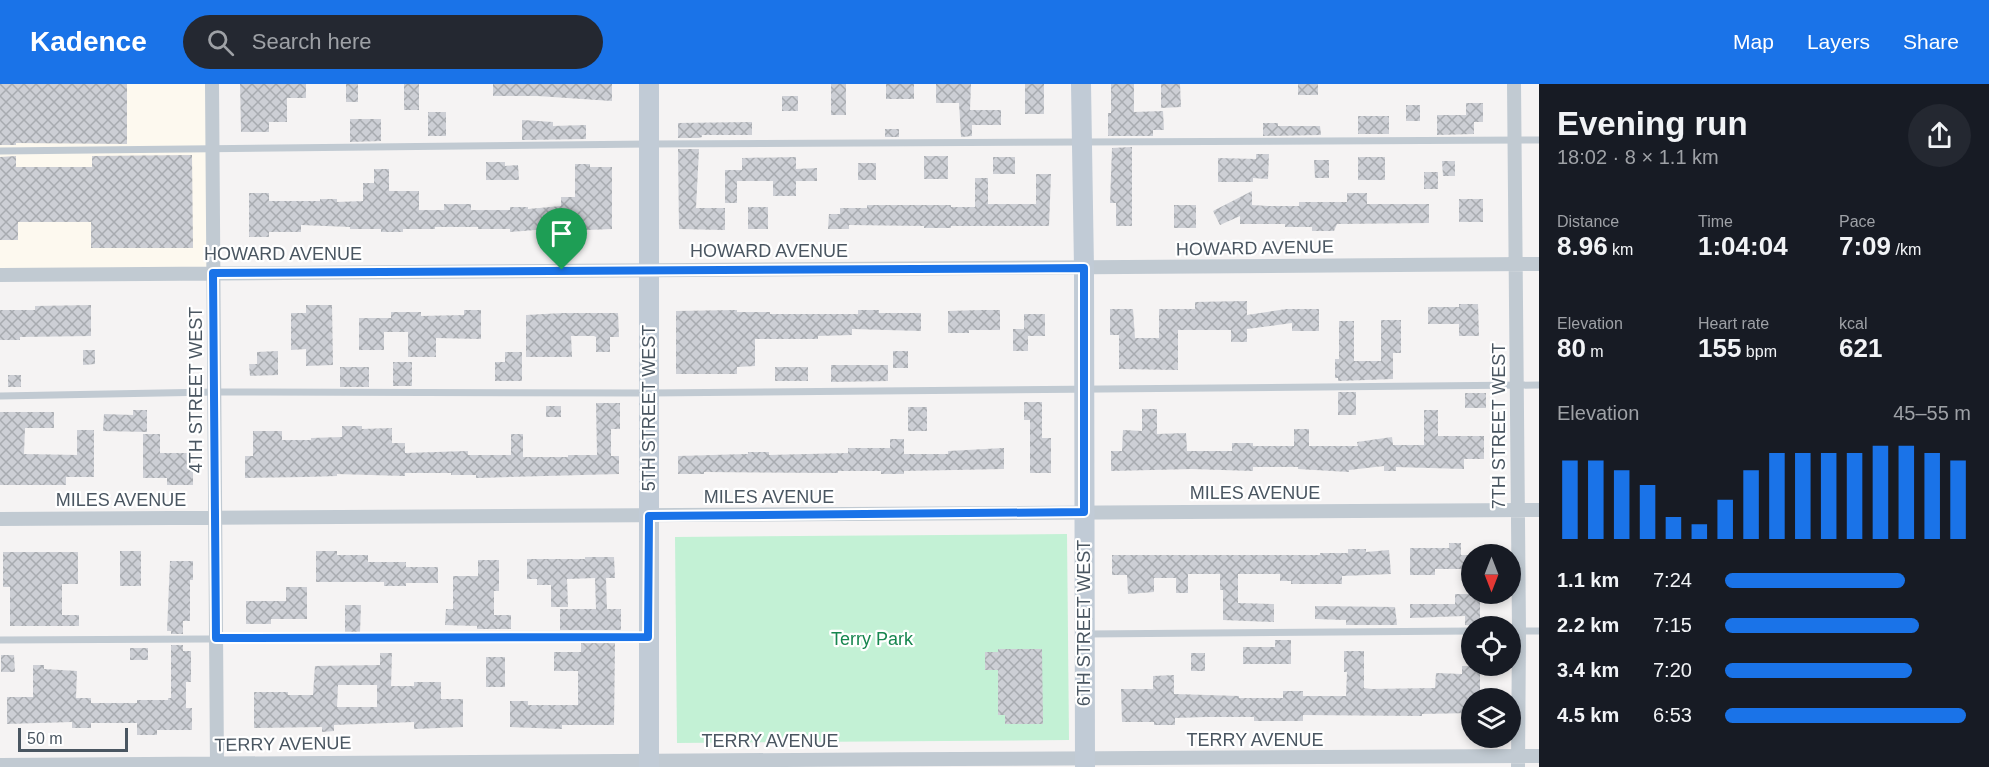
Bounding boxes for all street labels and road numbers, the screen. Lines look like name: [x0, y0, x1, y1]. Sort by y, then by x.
street label: HOWARD AVENUE: [1176, 237, 1334, 259]
street label: HOWARD AVENUE: [690, 241, 848, 261]
street label: HOWARD AVENUE: [204, 244, 362, 264]
street label: 4TH STREET WEST: [186, 307, 206, 473]
street label: 5TH STREET WEST: [639, 325, 659, 491]
street label: 7TH STREET WEST: [1489, 343, 1509, 509]
street label: MILES AVENUE: [1190, 483, 1320, 503]
street label: MILES AVENUE: [704, 487, 834, 507]
street label: MILES AVENUE: [56, 490, 186, 510]
street label: 6TH STREET WEST: [1074, 540, 1094, 706]
street label: TERRY AVENUE: [1186, 730, 1324, 750]
street label: TERRY AVENUE: [701, 731, 839, 751]
street label: TERRY AVENUE: [214, 733, 352, 755]

